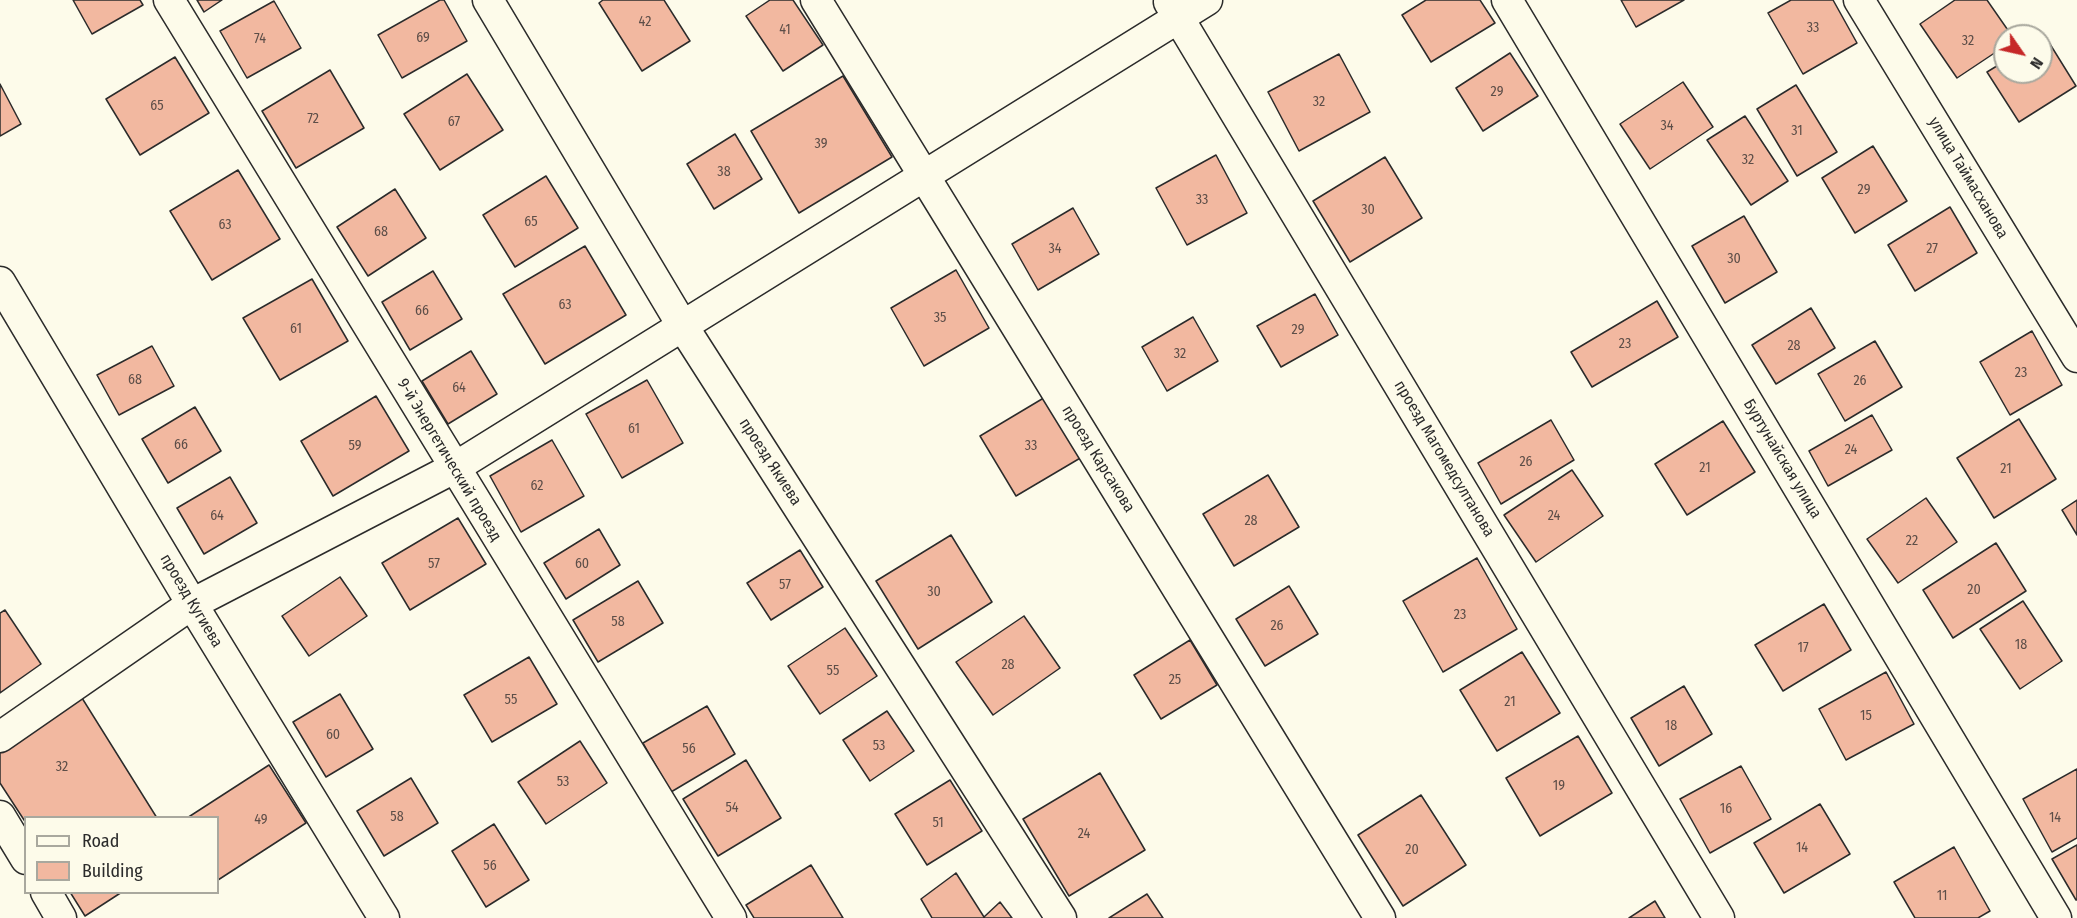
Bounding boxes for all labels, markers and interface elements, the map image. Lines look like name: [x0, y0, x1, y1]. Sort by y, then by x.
house number: 42: [639, 14, 651, 30]
house number: 33: [1807, 20, 1819, 36]
house number: 41: [779, 22, 791, 38]
north arrow: [1993, 24, 2053, 84]
house number: 69: [416, 30, 430, 46]
house number: 74: [254, 31, 266, 47]
house number: 32: [1962, 33, 1974, 49]
text: N: [2026, 54, 2047, 73]
house number: 29: [1491, 84, 1503, 100]
house number: 32: [1313, 94, 1325, 110]
house number: 65: [150, 98, 164, 114]
house number: 72: [307, 111, 319, 127]
house number: 67: [448, 114, 460, 130]
street label: улица Таймасханова: [1924, 114, 2012, 242]
house number: 34: [1660, 118, 1674, 134]
house number: 31: [1791, 123, 1803, 139]
house number: 39: [815, 136, 827, 152]
house number: 32: [1742, 152, 1754, 168]
house number: 38: [717, 164, 731, 180]
house number: 29: [1858, 182, 1870, 198]
house number: 33: [1196, 192, 1208, 208]
house number: 30: [1361, 202, 1375, 218]
house number: 65: [524, 214, 538, 230]
house number: 63: [218, 217, 232, 233]
house number: 68: [374, 224, 388, 240]
house number: 34: [1048, 241, 1062, 257]
house number: 27: [1926, 241, 1938, 257]
house number: 30: [1727, 251, 1741, 267]
house number: 63: [558, 297, 572, 313]
house number: 66: [415, 303, 429, 319]
house number: 35: [934, 310, 946, 326]
house number: 61: [290, 321, 302, 337]
house number: 29: [1292, 322, 1304, 338]
house number: 23: [1619, 336, 1631, 352]
house number: 28: [1787, 338, 1801, 354]
house number: 32: [1174, 346, 1186, 362]
house number: 23: [2015, 365, 2027, 381]
house number: 68: [128, 372, 142, 388]
house number: 26: [1853, 373, 1867, 389]
street label: 9-й Энергетический проезд: [393, 375, 505, 545]
street label: проезд Магомедсултанова: [1390, 377, 1498, 541]
house number: 64: [452, 380, 466, 396]
street label: Буртунайская улица: [1739, 396, 1825, 522]
street label: проезд Карсакова: [1057, 402, 1139, 516]
street label: проезд Якиева: [735, 415, 805, 509]
house number: 61: [628, 421, 640, 437]
house number: 66: [174, 437, 188, 453]
house number: 59: [348, 438, 362, 454]
house number: 33: [1025, 438, 1037, 454]
house number: 24: [1845, 442, 1857, 458]
house number: 26: [1519, 454, 1533, 470]
house number: 21: [1699, 460, 1711, 476]
house number: 21: [2000, 461, 2012, 477]
house number: 62: [531, 478, 543, 494]
house number: 64: [210, 508, 224, 524]
house number: 24: [1548, 508, 1560, 524]
house number: 28: [1244, 513, 1258, 529]
house number: 22: [1906, 533, 1918, 549]
street label: проезд Кугиева: [156, 551, 226, 651]
house number: 57: [428, 556, 440, 572]
house number: 60: [575, 556, 589, 572]
house number: 57: [779, 577, 791, 593]
house number: 20: [1967, 582, 1981, 598]
house number: 30: [927, 584, 941, 600]
house number: 23: [1454, 607, 1466, 623]
house number: 58: [611, 614, 625, 630]
house number: 26: [1270, 618, 1284, 634]
house number: 18: [2015, 637, 2027, 653]
house number: 17: [1797, 640, 1809, 656]
house number: 28: [1001, 657, 1015, 673]
house number: 55: [827, 663, 839, 679]
house number: 25: [1169, 672, 1181, 688]
house number: 55: [505, 692, 517, 708]
house number: 21: [1504, 694, 1516, 710]
house number: 15: [1860, 708, 1872, 724]
house number: 18: [1665, 718, 1677, 734]
house number: 60: [326, 727, 340, 743]
house number: 53: [873, 738, 885, 754]
house number: 56: [682, 741, 696, 757]
house number: 32: [56, 759, 68, 775]
house number: 53: [557, 774, 569, 790]
house number: 19: [1553, 778, 1565, 794]
house number: 54: [725, 800, 739, 816]
house number: 16: [1720, 801, 1732, 817]
house number: 58: [390, 809, 404, 825]
house number: 14: [2049, 810, 2061, 826]
house number: 49: [254, 812, 268, 828]
house number: 51: [932, 815, 944, 831]
legend: [24, 816, 219, 894]
house number: 24: [1078, 826, 1090, 842]
text: Road: [82, 830, 119, 852]
house number: 14: [1796, 840, 1808, 856]
house number: 20: [1405, 842, 1419, 858]
house number: 56: [483, 858, 497, 874]
text: Building: [82, 860, 143, 882]
house number: 11: [1937, 888, 1947, 904]

